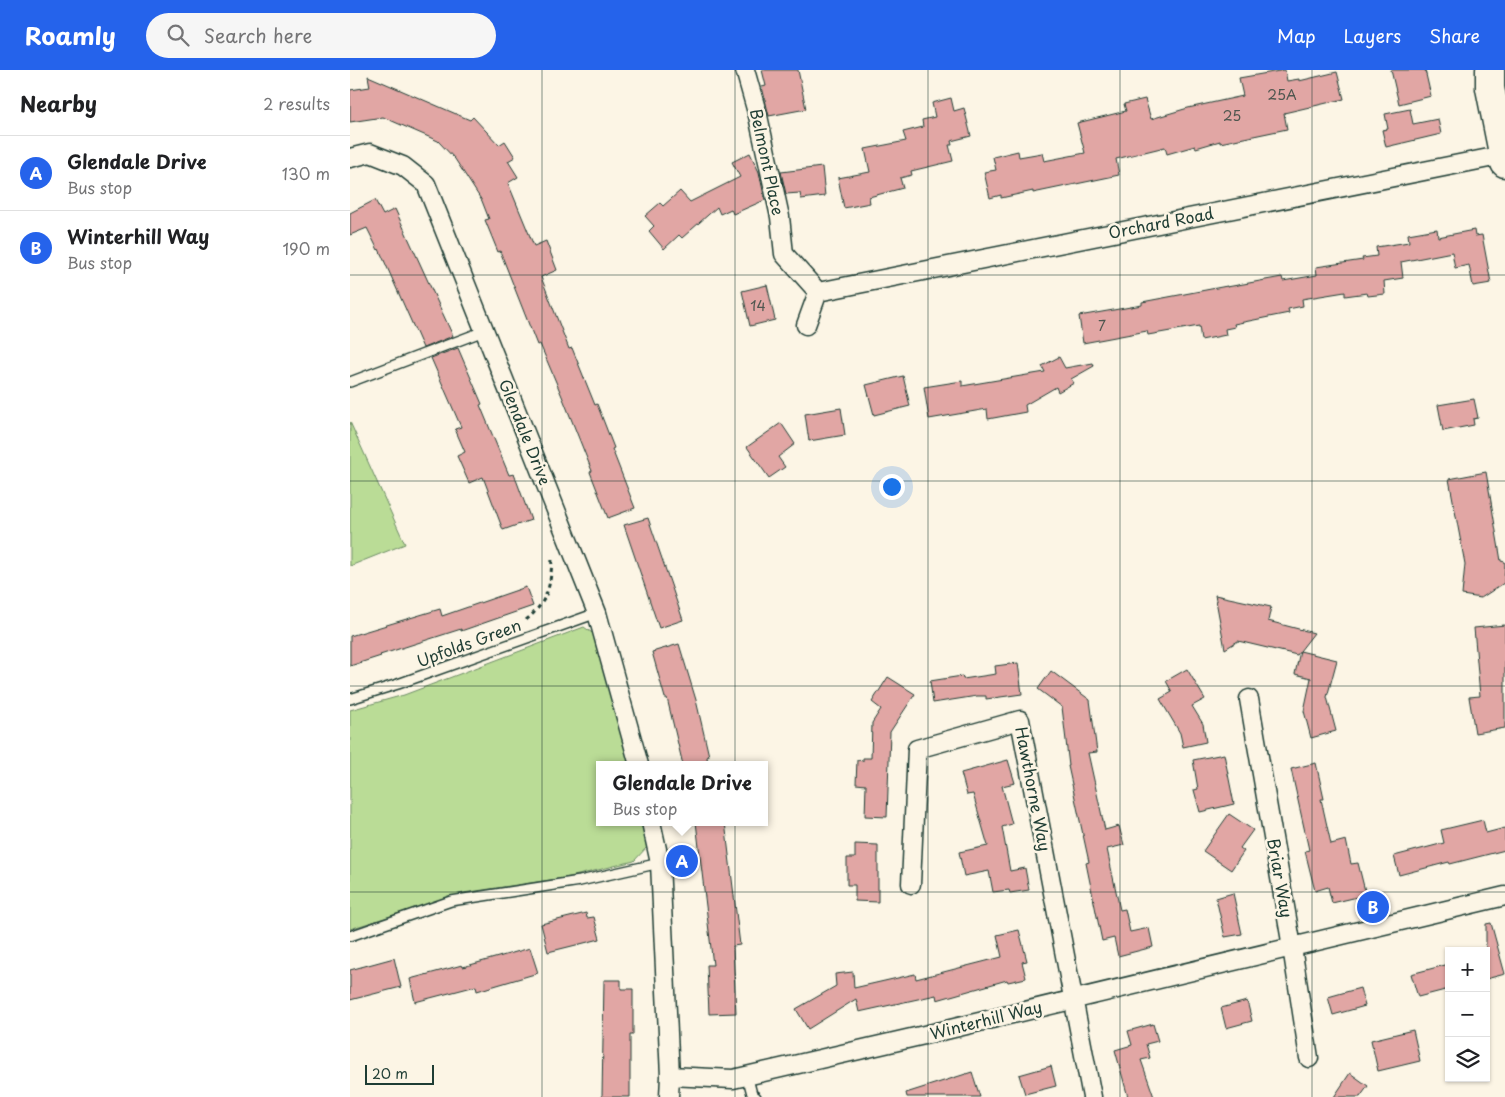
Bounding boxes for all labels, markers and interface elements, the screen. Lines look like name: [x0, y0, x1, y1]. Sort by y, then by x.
search box: [146, 13, 496, 58]
text: Roamly: [25, 17, 116, 53]
icon: search: [164, 21, 192, 49]
text: Search here: [204, 21, 312, 49]
text: Map: [1277, 22, 1316, 49]
text: Layers: [1344, 22, 1401, 49]
text: Share: [1429, 22, 1480, 49]
house number: 25A: [1267, 84, 1297, 105]
text: Nearby: [20, 87, 97, 119]
text: 2 results: [263, 91, 330, 115]
house number: 25: [1223, 105, 1241, 126]
street label: Belmont Place: [745, 106, 791, 217]
text: Glendale Drive: [67, 147, 207, 175]
text: A: [30, 161, 42, 185]
text: 130 m: [282, 161, 330, 185]
text: Bus stop: [67, 175, 132, 199]
street label: Orchard Road: [1106, 200, 1215, 244]
text: Winterhill Way: [67, 222, 209, 250]
text: B: [31, 236, 41, 260]
text: 190 m: [282, 236, 330, 260]
text: Bus stop: [67, 250, 132, 274]
house number: 14: [750, 295, 766, 316]
house number: 7: [1098, 315, 1106, 336]
street label: Glendale Drive: [494, 375, 558, 488]
your location: [879, 474, 905, 500]
street label: Upfolds Green: [413, 612, 524, 672]
street label: Hawthorne Way: [1010, 724, 1058, 853]
popup: [596, 761, 768, 826]
text: Glendale Drive: [612, 768, 752, 796]
text: Bus stop: [612, 796, 677, 820]
street label: Briar Way: [1262, 836, 1300, 919]
pin: A: [666, 842, 698, 880]
pin: B: [1357, 888, 1389, 926]
map controls: [1445, 947, 1490, 1082]
button: +: [1445, 947, 1490, 992]
button: −: [1445, 992, 1490, 1037]
street label: Winterhill Way: [927, 993, 1044, 1045]
button: layers: [1445, 1037, 1490, 1082]
scale bar: [365, 1062, 434, 1085]
text: 20 m: [372, 1063, 408, 1084]

